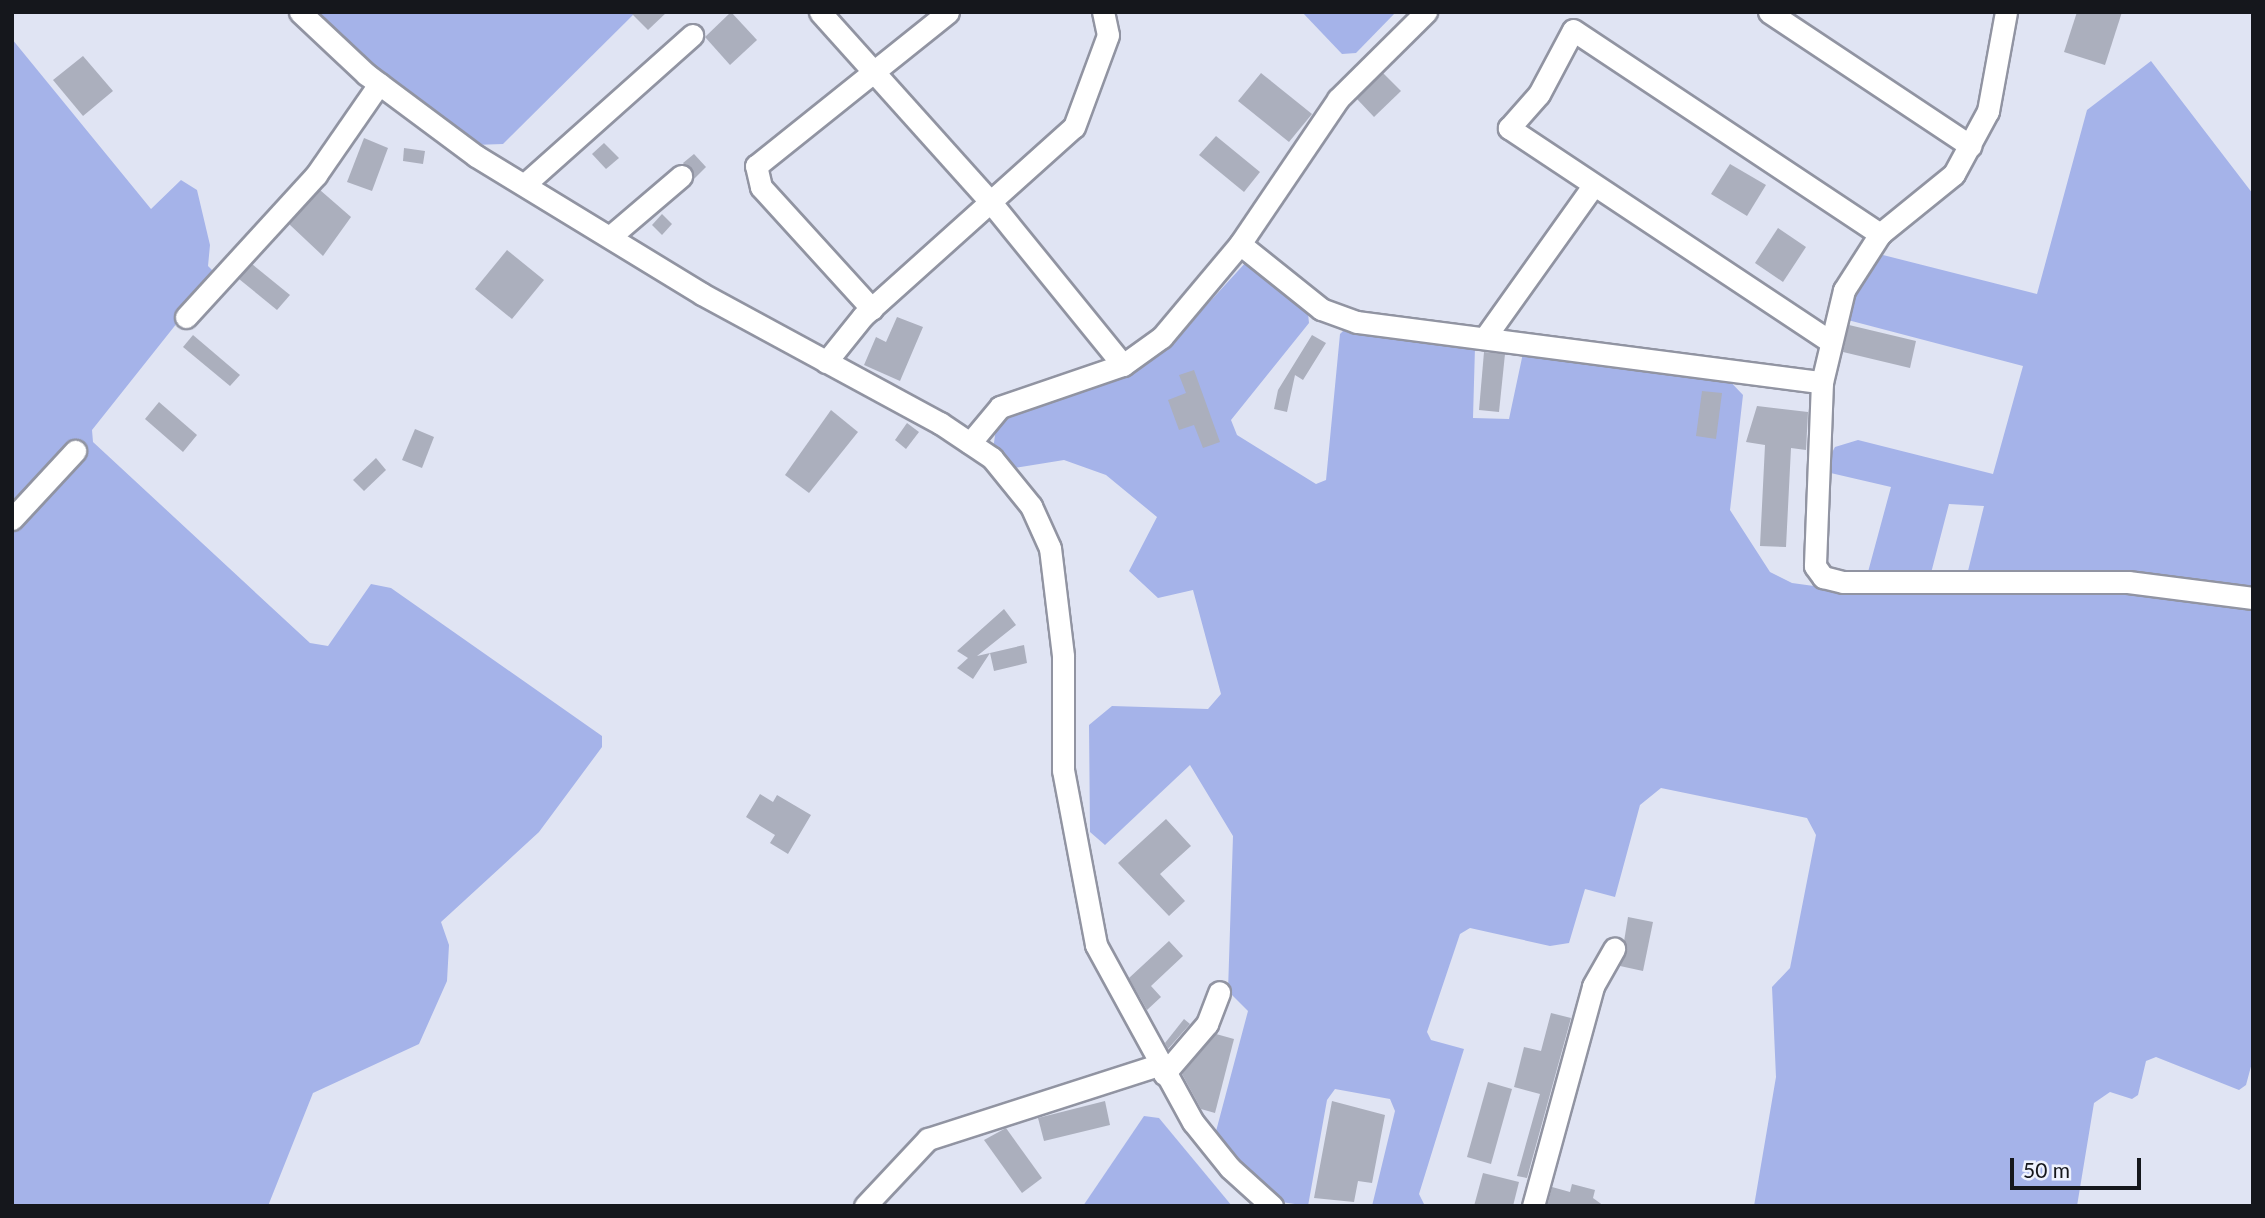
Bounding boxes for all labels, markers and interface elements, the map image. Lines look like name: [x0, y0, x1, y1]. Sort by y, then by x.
scale bar: [2013, 1144, 2144, 1188]
text: 50 m: [2023, 1157, 2070, 1182]

